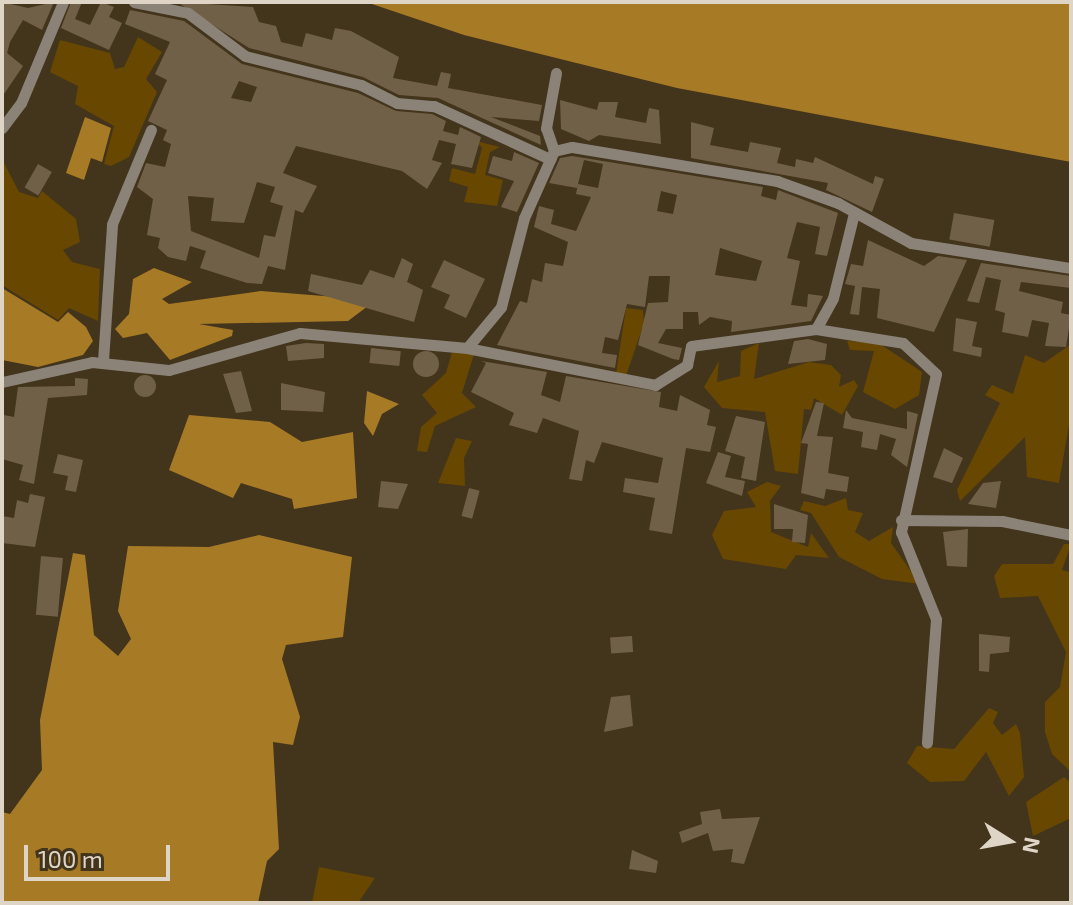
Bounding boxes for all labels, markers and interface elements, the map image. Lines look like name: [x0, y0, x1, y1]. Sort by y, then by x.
north arrow: [969, 801, 1049, 881]
scale bar: [28, 829, 174, 879]
text: N: [1018, 835, 1047, 856]
text: 100 m: [38, 844, 103, 873]

